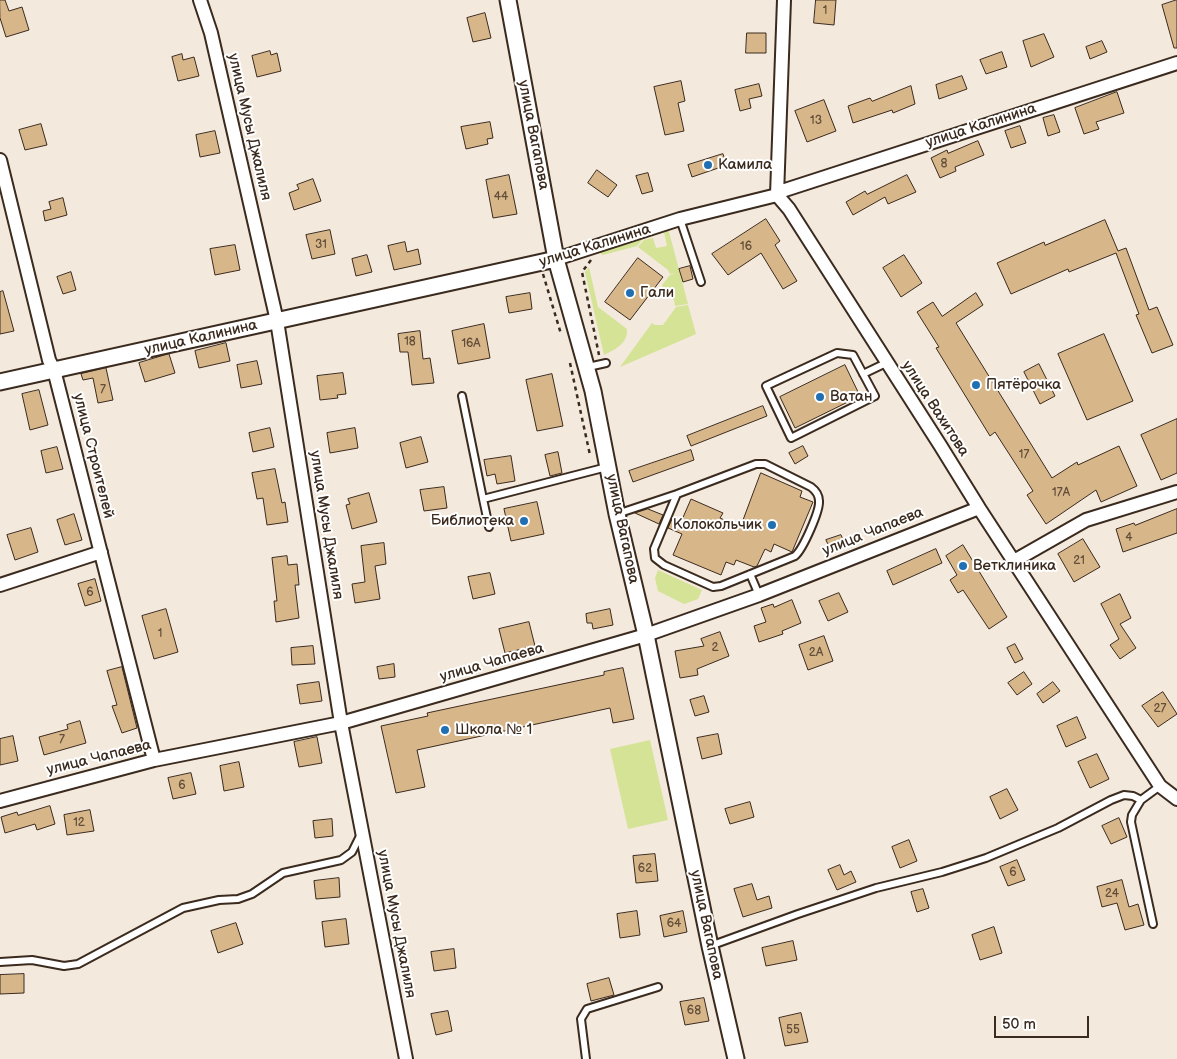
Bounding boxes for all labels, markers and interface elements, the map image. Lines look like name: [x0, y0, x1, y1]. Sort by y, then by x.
house number: 1: [823, 4, 827, 18]
street label: улица Мусы Джалиля: [223, 52, 275, 202]
street label: улица Вагапова: [514, 79, 552, 191]
street label: улица Калинина: [923, 100, 1039, 152]
house number: 13: [810, 114, 822, 128]
place label: Камила: [718, 156, 772, 174]
house number: 8: [941, 157, 947, 171]
marker: Камила: [702, 159, 714, 171]
house number: 44: [494, 190, 508, 204]
street label: улица Калинина: [537, 221, 653, 271]
house number: 31: [315, 238, 327, 252]
house number: 16: [740, 240, 752, 254]
place label: Гали: [640, 284, 674, 302]
marker: Гали: [624, 287, 636, 299]
street label: улица Калинина: [143, 316, 259, 360]
house number: 18: [404, 335, 416, 349]
house number: 16А: [461, 337, 481, 351]
street label: улица Вахитова: [897, 358, 973, 460]
place label: Пятёрочка: [986, 376, 1061, 394]
marker: Пятёрочка: [970, 379, 982, 391]
house number: 7: [100, 383, 106, 397]
place label: Ватан: [830, 388, 872, 406]
marker: Ватан: [814, 391, 826, 403]
street label: улица Строителей: [69, 392, 117, 520]
house number: 17: [1019, 448, 1029, 462]
street label: улица Мусы Джалиля: [305, 449, 347, 601]
street label: улица Вагапова: [602, 473, 642, 585]
house number: 17А: [1052, 486, 1070, 500]
street label: улица Чапаева: [820, 504, 926, 560]
place label: Библиотека: [431, 512, 514, 530]
marker: Библиотека: [518, 515, 530, 527]
place label: Колокольчик: [673, 516, 762, 534]
marker: Колокольчик: [766, 519, 778, 531]
house number: 4: [1125, 531, 1133, 545]
house number: 21: [1073, 554, 1085, 568]
place label: Ветклиника: [973, 557, 1056, 575]
marker: Ветклиника: [957, 560, 969, 572]
house number: 6: [86, 586, 94, 600]
house number: 1: [158, 627, 162, 641]
street label: улица Чапаева: [438, 640, 546, 686]
house number: 2: [711, 641, 719, 655]
house number: 2А: [809, 646, 823, 660]
house number: 27: [1154, 702, 1166, 716]
place label: Школа № 1: [455, 721, 532, 739]
marker: Школа № 1: [439, 724, 451, 736]
house number: 7: [59, 733, 65, 747]
street label: улица Чапаева: [45, 736, 153, 780]
house number: 6: [178, 779, 186, 793]
house number: 12: [73, 816, 85, 830]
street label: улица Мусы Джалиля: [373, 848, 419, 1000]
house number: 62: [638, 862, 652, 876]
house number: 6: [1009, 866, 1017, 880]
street label: улица Вагапова: [686, 869, 726, 981]
house number: 24: [1105, 887, 1119, 901]
house number: 64: [667, 917, 681, 931]
house number: 68: [687, 1004, 701, 1018]
scale bar: [997, 1006, 1092, 1038]
text: 50 m: [1002, 1015, 1036, 1034]
house number: 55: [786, 1023, 800, 1037]

